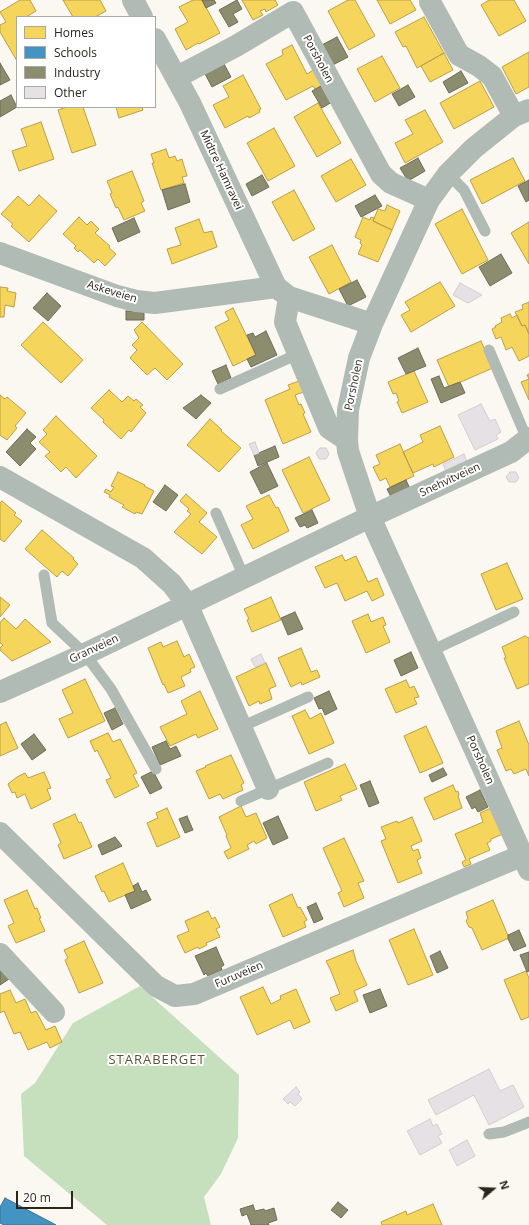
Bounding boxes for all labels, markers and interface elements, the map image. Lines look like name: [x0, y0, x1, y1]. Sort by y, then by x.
legend: [16, 16, 156, 108]
text: Homes: [54, 24, 94, 41]
street label: Porsholen: [300, 33, 336, 85]
text: Schools: [54, 44, 97, 61]
text: Industry: [54, 64, 100, 81]
text: Other: [54, 84, 87, 101]
street label: Midtre Hamravei: [197, 128, 245, 212]
street label: Askeveien: [85, 278, 139, 306]
street label: Porsholen: [342, 358, 366, 412]
street label: Snehvitveien: [418, 460, 482, 500]
street label: Granveien: [67, 632, 121, 666]
street label: Porsholen: [463, 734, 497, 786]
street label: Furuveien: [213, 959, 265, 991]
district label: STARABERGET: [108, 1052, 206, 1068]
north arrow: [473, 1169, 513, 1209]
text: N: [496, 1178, 513, 1192]
scale bar: [18, 1183, 75, 1209]
text: 20 m: [23, 1189, 51, 1206]

